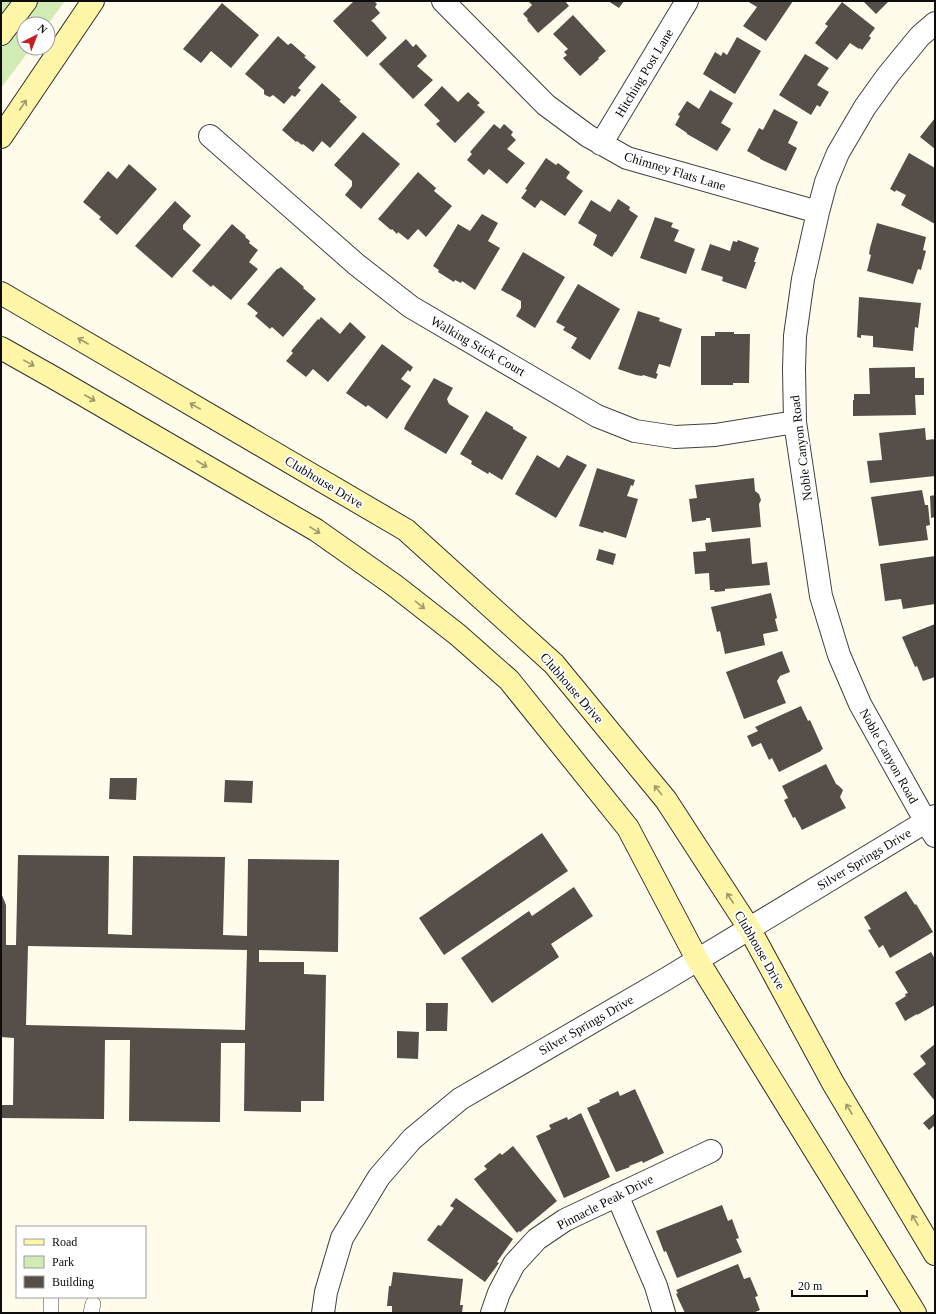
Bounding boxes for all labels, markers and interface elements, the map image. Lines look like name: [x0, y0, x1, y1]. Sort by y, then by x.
north arrow: [16, 16, 56, 56]
text: N: [36, 21, 50, 36]
street label: Hitching Post Lane: [612, 26, 676, 120]
one-way arrow: [19, 100, 27, 111]
street label: Chimney Flats Lane: [622, 148, 728, 194]
street label: Walking Stick Court: [428, 313, 528, 379]
one-way arrow: [77, 336, 89, 344]
one-way arrow: [23, 360, 35, 368]
street label: Noble Canyon Road: [787, 394, 815, 502]
one-way arrow: [84, 395, 96, 403]
one-way arrow: [189, 402, 201, 410]
street label: Clubhouse Drive: [282, 453, 366, 511]
one-way arrow: [196, 460, 208, 468]
one-way arrow: [309, 525, 320, 534]
one-way arrow: [415, 601, 426, 609]
street label: Clubhouse Drive: [537, 650, 607, 726]
street label: Noble Canyon Road: [857, 706, 922, 806]
one-way arrow: [654, 784, 662, 795]
street label: Silver Springs Drive: [814, 825, 914, 893]
one-way arrow: [725, 892, 733, 904]
street label: Clubhouse Drive: [731, 908, 789, 992]
street label: Silver Springs Drive: [536, 992, 636, 1058]
one-way arrow: [844, 1103, 852, 1115]
street label: Pinnacle Peak Drive: [554, 1171, 656, 1233]
one-way arrow: [911, 1215, 919, 1226]
legend: [16, 1226, 146, 1298]
text: Road: [52, 1235, 77, 1249]
text: Park: [52, 1255, 74, 1269]
scale bar: [792, 1272, 867, 1298]
text: Building: [52, 1275, 94, 1289]
text: 20 m: [798, 1279, 823, 1293]

